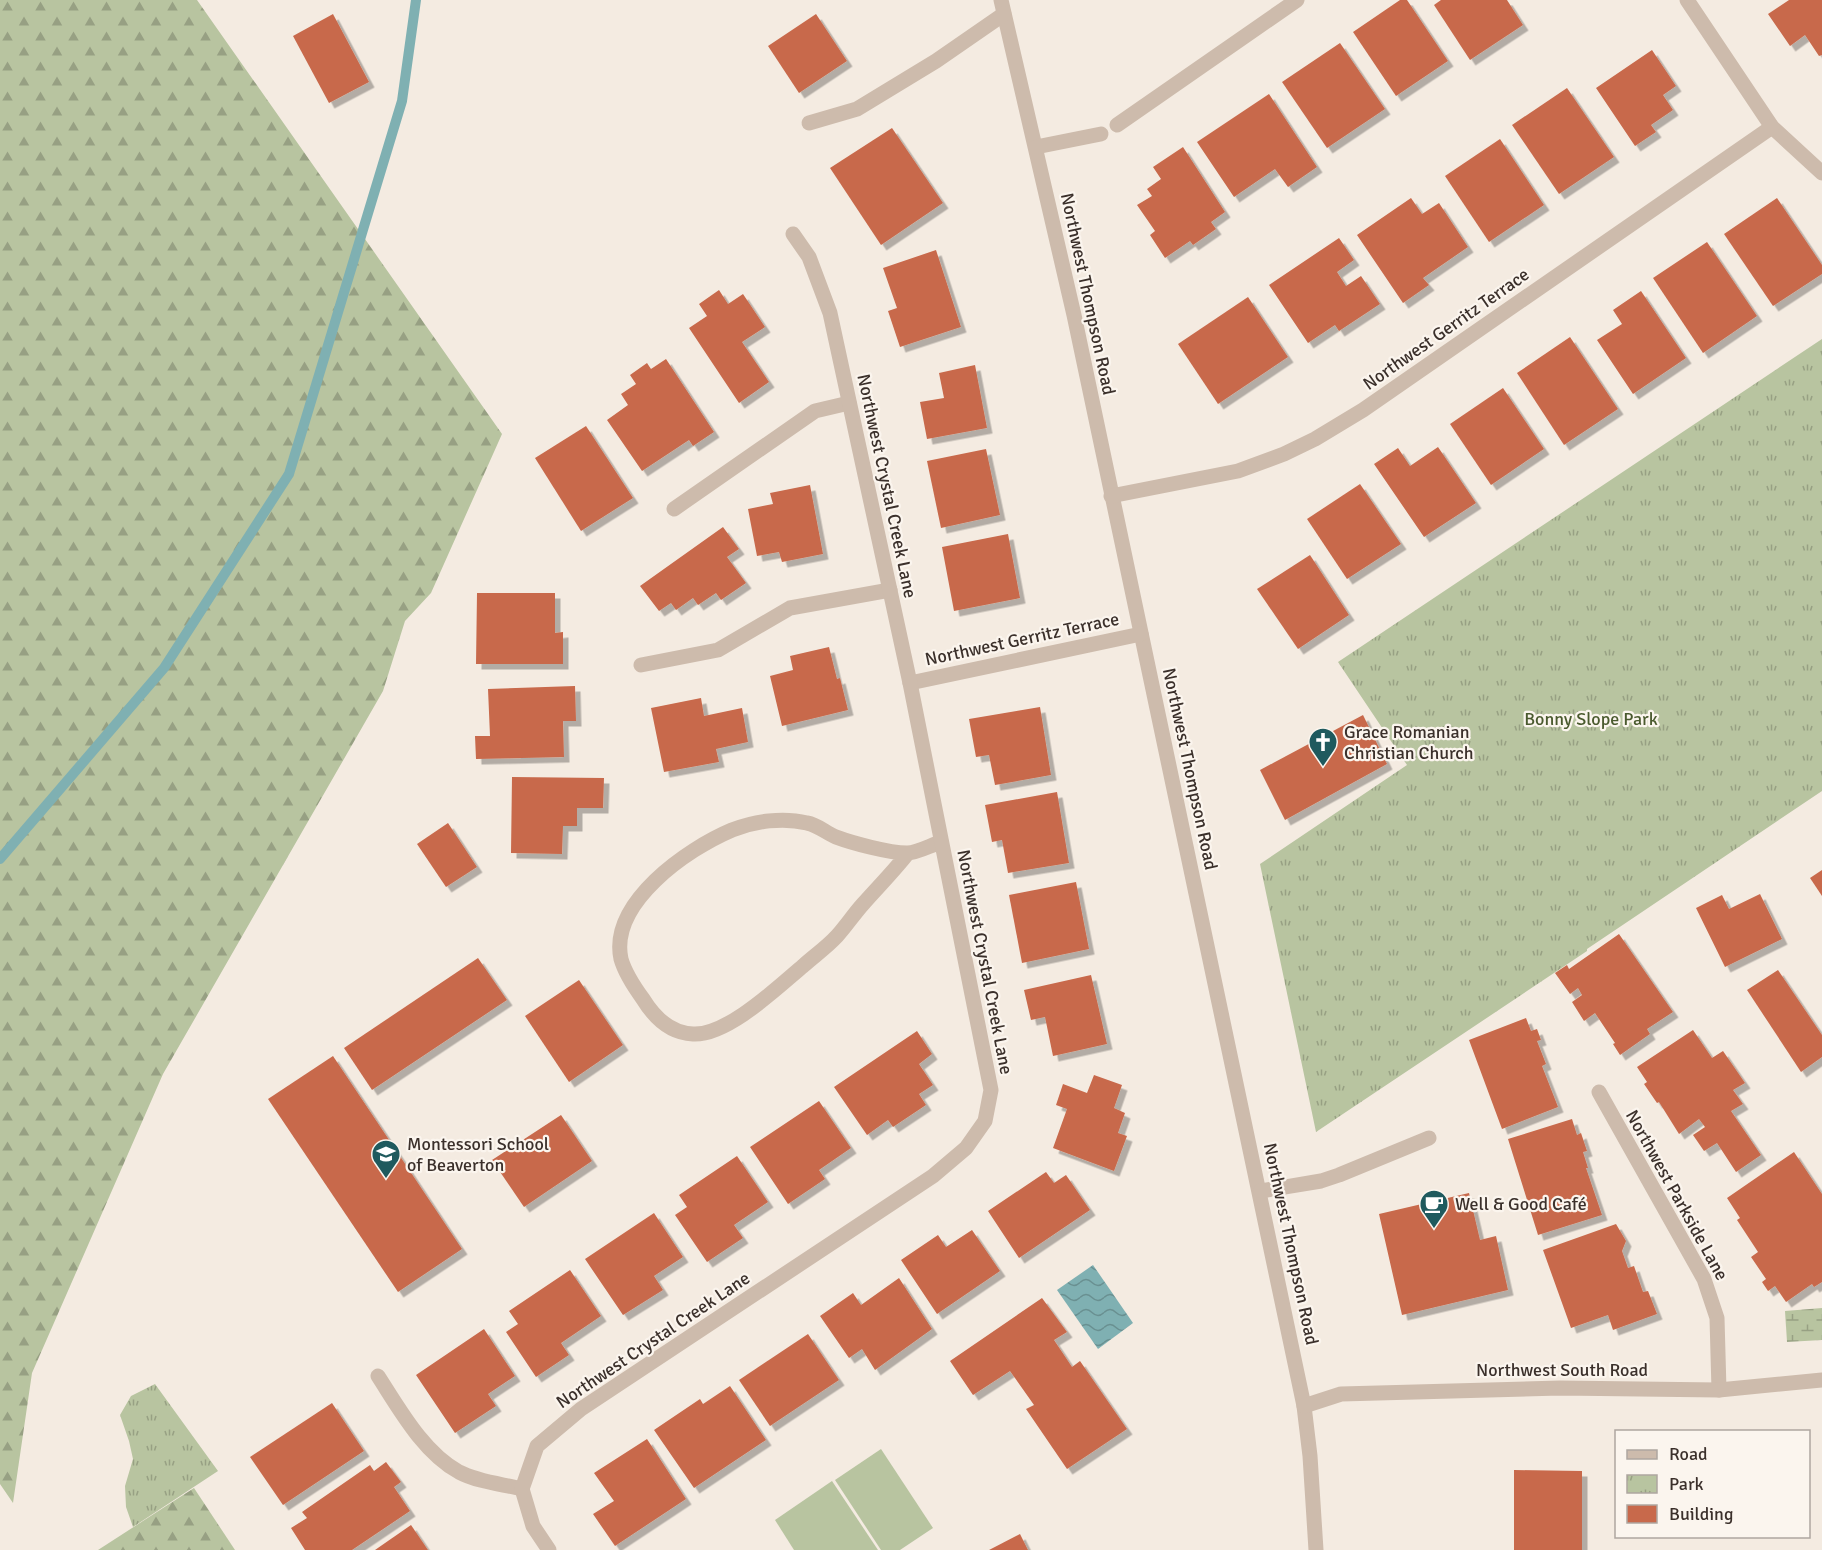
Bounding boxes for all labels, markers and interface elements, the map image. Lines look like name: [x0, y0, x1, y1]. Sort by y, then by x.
street label: Northwest Thompson Road: [1056, 191, 1120, 397]
street label: Northwest Gerritz Terrace: [1359, 263, 1533, 395]
street label: Northwest Crystal Creek Lane: [852, 372, 922, 600]
street label: Northwest Gerritz Terrace: [923, 608, 1121, 670]
street label: Northwest Thompson Road: [1158, 666, 1222, 872]
park label: Bonny Slope Park: [1524, 708, 1658, 730]
place label: Grace Romanian Christian Church: [1344, 721, 1474, 764]
church icon: Grace Romanian Christian Church: [1307, 726, 1339, 768]
street label: Northwest Crystal Creek Lane: [952, 848, 1018, 1076]
street label: Northwest Parkside Lane: [1621, 1106, 1733, 1284]
place label: Montessori School of Beaverton: [407, 1133, 549, 1176]
school or university icon: Montessori School of Beaverton: [370, 1138, 402, 1180]
street label: Northwest Thompson Road: [1259, 1141, 1323, 1347]
cafe icon: Well & Good Café: [1418, 1188, 1450, 1230]
place label: Well & Good Café: [1455, 1193, 1587, 1215]
street label: Northwest Crystal Creek Lane: [552, 1267, 754, 1413]
street label: Northwest South Road: [1476, 1359, 1648, 1381]
legend: [1615, 1430, 1810, 1538]
text: Road: [1669, 1443, 1708, 1465]
text: Park: [1669, 1473, 1704, 1495]
text: Building: [1669, 1503, 1733, 1525]

